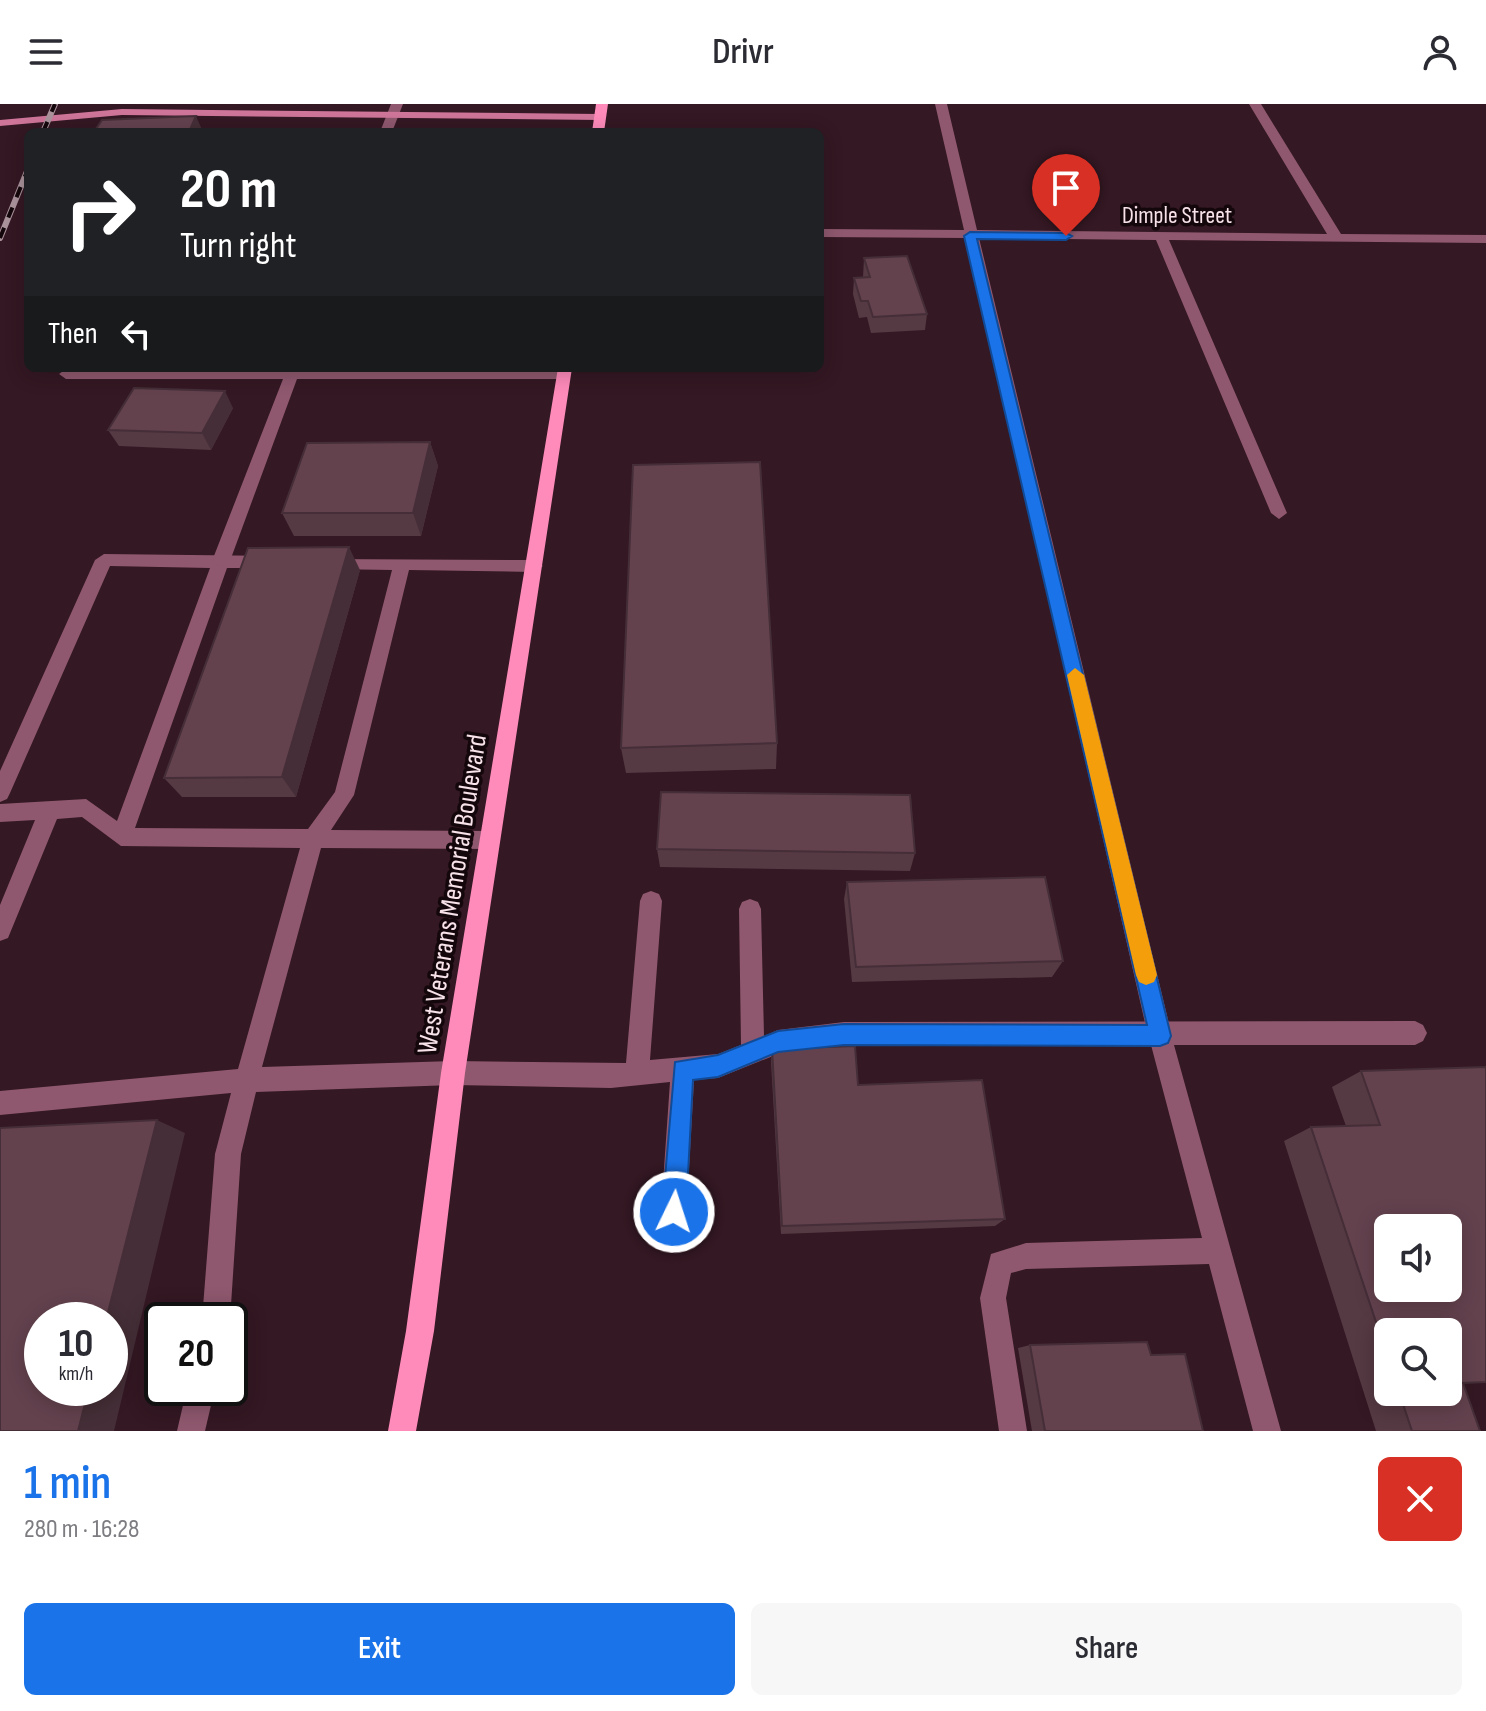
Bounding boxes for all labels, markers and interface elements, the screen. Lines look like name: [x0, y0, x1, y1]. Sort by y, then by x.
icon: menu: [24, 30, 68, 74]
icon: person: [1418, 30, 1462, 74]
text: Drivr: [712, 31, 774, 74]
pin: [1032, 154, 1100, 236]
text: 20 m: [180, 157, 277, 224]
icon: right: [48, 160, 152, 264]
icon: arrive: [1044, 166, 1088, 210]
street label: Dimple Street: [1122, 201, 1232, 230]
text: Turn right: [180, 225, 297, 268]
icon: left: [114, 312, 158, 356]
text: Then: [48, 316, 98, 352]
street label: West Veterans Memorial Boulevard: [411, 732, 494, 1056]
position arrow: [632, 1170, 716, 1254]
map controls: [1374, 1214, 1462, 1406]
button: sound: [1374, 1214, 1462, 1302]
speed limit sign: 20: [144, 1302, 248, 1406]
button: search: [1374, 1318, 1462, 1406]
text: 10: [59, 1320, 93, 1368]
text: km/h: [59, 1362, 93, 1386]
text: 1 min: [24, 1455, 111, 1512]
button: close: [1378, 1457, 1462, 1541]
text: 280 m · 16:28: [24, 1514, 139, 1545]
button: Exit: [24, 1603, 735, 1695]
button: Share: [751, 1603, 1462, 1695]

